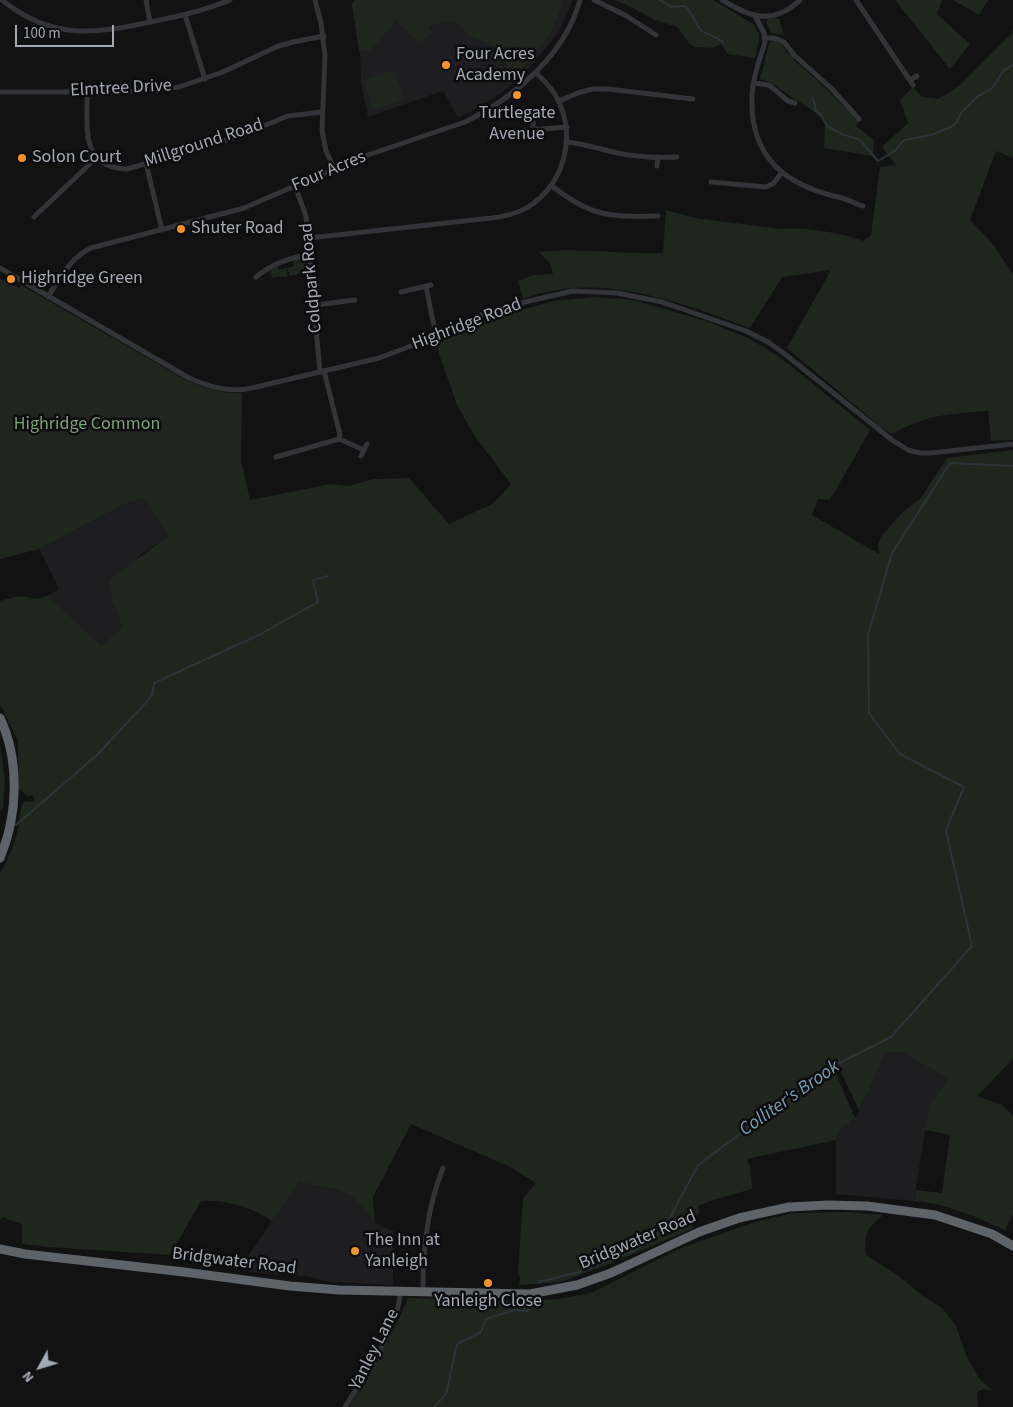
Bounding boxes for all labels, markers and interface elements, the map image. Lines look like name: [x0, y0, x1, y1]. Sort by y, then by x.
scale bar: [18, 15, 116, 47]
text: 100 m: [23, 23, 61, 44]
place label: Four Acres Academy: [456, 44, 535, 86]
marker: Four Acres Academy: [440, 59, 452, 71]
street label: Elmtree Drive: [70, 76, 172, 102]
marker: Turtlegate Avenue: [511, 89, 523, 101]
place label: Turtlegate Avenue: [479, 103, 555, 146]
street label: Millground Road: [142, 115, 266, 173]
place label: Solon Court: [32, 147, 121, 169]
street label: Four Acres: [289, 147, 369, 197]
marker: Solon Court: [16, 152, 28, 164]
place label: Shuter Road: [191, 218, 283, 240]
street label: Coldpark Road: [296, 222, 328, 334]
marker: Shuter Road: [175, 223, 187, 235]
place label: Highridge Green: [21, 268, 143, 290]
marker: Highridge Green: [5, 273, 17, 285]
street label: Highridge Road: [409, 294, 525, 356]
park label: Highridge Common: [14, 414, 160, 436]
water label: Colliter's Brook: [736, 1056, 844, 1142]
street label: Bridgwater Road: [576, 1207, 700, 1275]
place label: The Inn at Yanleigh: [365, 1230, 440, 1272]
street label: Bridgwater Road: [171, 1244, 297, 1280]
marker: The Inn at Yanleigh: [349, 1245, 361, 1257]
marker: Yanleigh Close: [482, 1277, 494, 1289]
place label: Yanleigh Close: [434, 1291, 542, 1313]
street label: Yanley Lane: [345, 1306, 405, 1394]
north arrow: [15, 1342, 65, 1392]
text: N: [18, 1367, 39, 1386]

